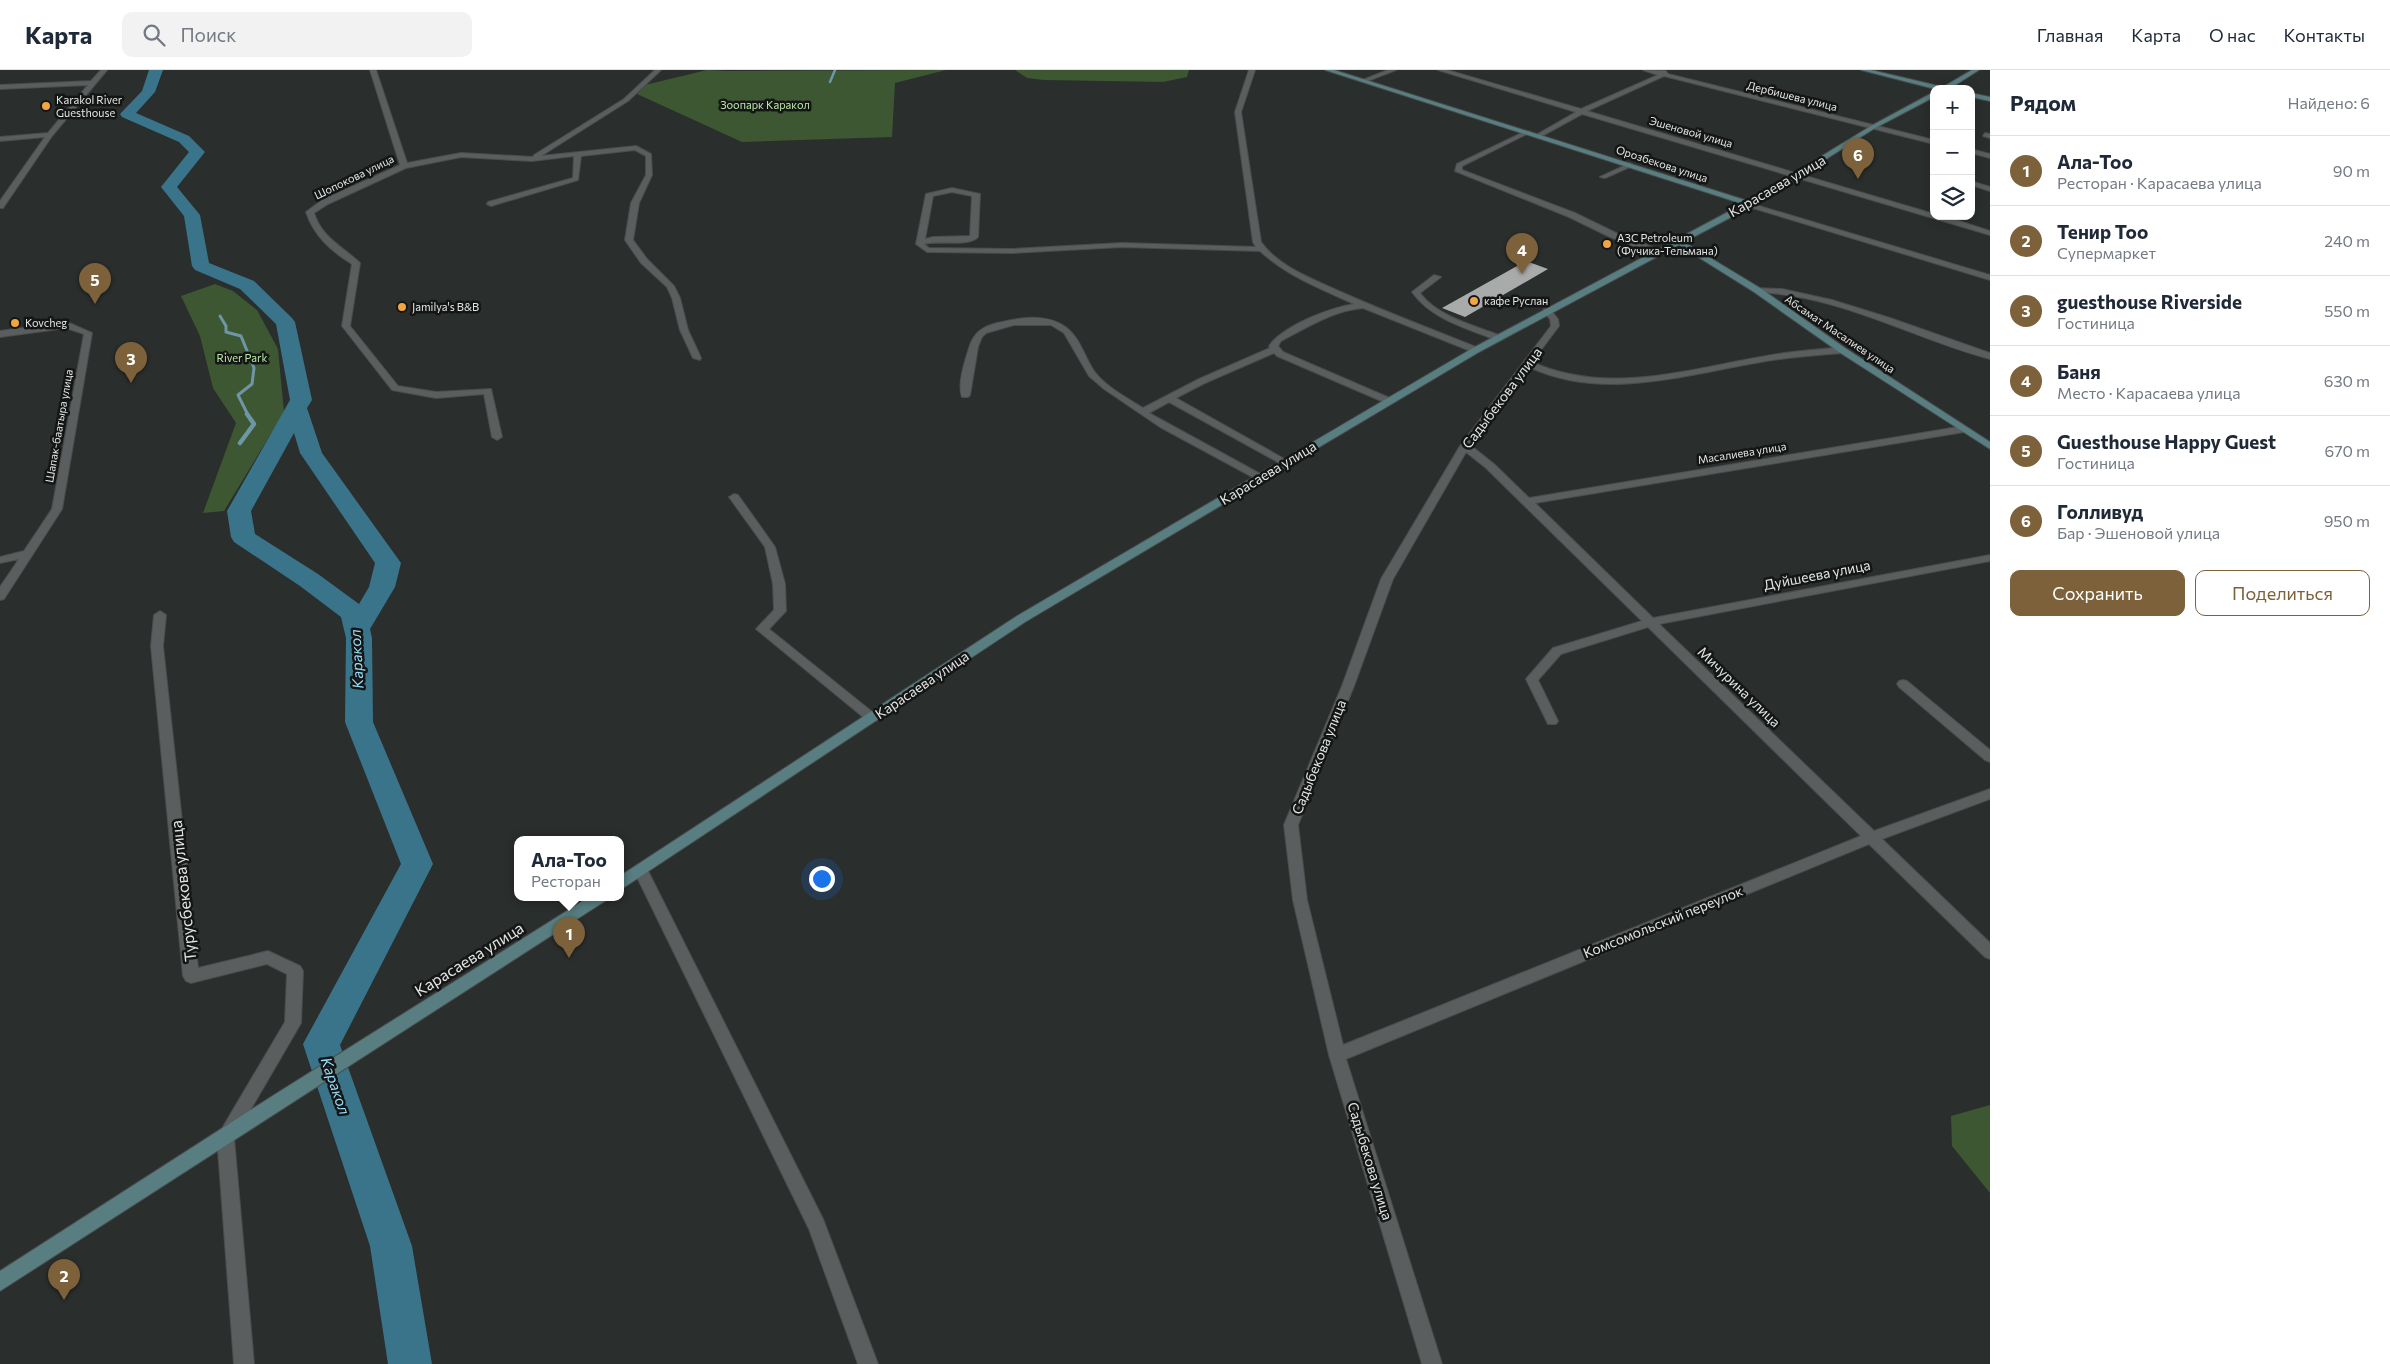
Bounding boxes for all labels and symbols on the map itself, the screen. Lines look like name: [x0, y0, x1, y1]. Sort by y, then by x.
street label: Дербишева улица: [1746, 78, 1839, 113]
place label: Karakol River Guesthouse: [56, 93, 123, 119]
park label: Зоопарк Каракол: [720, 98, 810, 111]
marker: Karakol River Guesthouse: [40, 100, 52, 112]
street label: Эшеновой улица: [1648, 113, 1734, 150]
pin: 6: [1842, 138, 1874, 179]
street label: Орозбекова улица: [1615, 143, 1710, 184]
street label: Карасаева улица: [1725, 151, 1828, 220]
street label: Шопокова улица: [312, 152, 396, 201]
place label: АЗС Petroleum (Фучика-Тельмана): [1617, 231, 1718, 257]
pin: 4: [1506, 233, 1538, 274]
marker: АЗС Petroleum (Фучика-Тельмана): [1601, 238, 1613, 250]
pin: 5: [79, 263, 111, 304]
street label: Абсамат Масалиев улица: [1783, 292, 1898, 375]
place label: кафе Руслан: [1484, 294, 1548, 307]
marker: кафе Руслан: [1468, 295, 1480, 307]
place label: Jamilya's B&B: [412, 300, 479, 314]
marker: Jamilya's B&B: [396, 301, 408, 313]
place label: Kovcheg: [25, 316, 67, 329]
marker: Kovcheg: [9, 317, 21, 329]
pin: 3: [115, 342, 147, 383]
street label: Садыбекова улица: [1458, 344, 1545, 452]
park label: River Park: [217, 351, 268, 364]
street label: Шапак-баатыра улица: [42, 368, 75, 484]
street label: Карасаева улица: [1217, 437, 1319, 508]
street label: Масалиева улица: [1697, 439, 1787, 466]
street label: Дуйшеева улица: [1762, 556, 1872, 593]
water label: Каракол: [345, 628, 367, 689]
street label: Мичурина улица: [1694, 643, 1784, 730]
street label: Карасаева улица: [872, 647, 972, 722]
street label: Садыбекова улица: [1288, 697, 1349, 817]
street label: Турусбекова улица: [166, 819, 199, 963]
your location: [809, 866, 835, 892]
street label: Комсомольский переулок: [1581, 882, 1746, 961]
street label: Карасаева улица: [411, 917, 527, 1000]
pin: 1: [553, 917, 585, 958]
water label: Каракол: [318, 1055, 354, 1117]
street label: Садыбекова улица: [1344, 1100, 1396, 1222]
pin: 2: [48, 1259, 80, 1300]

